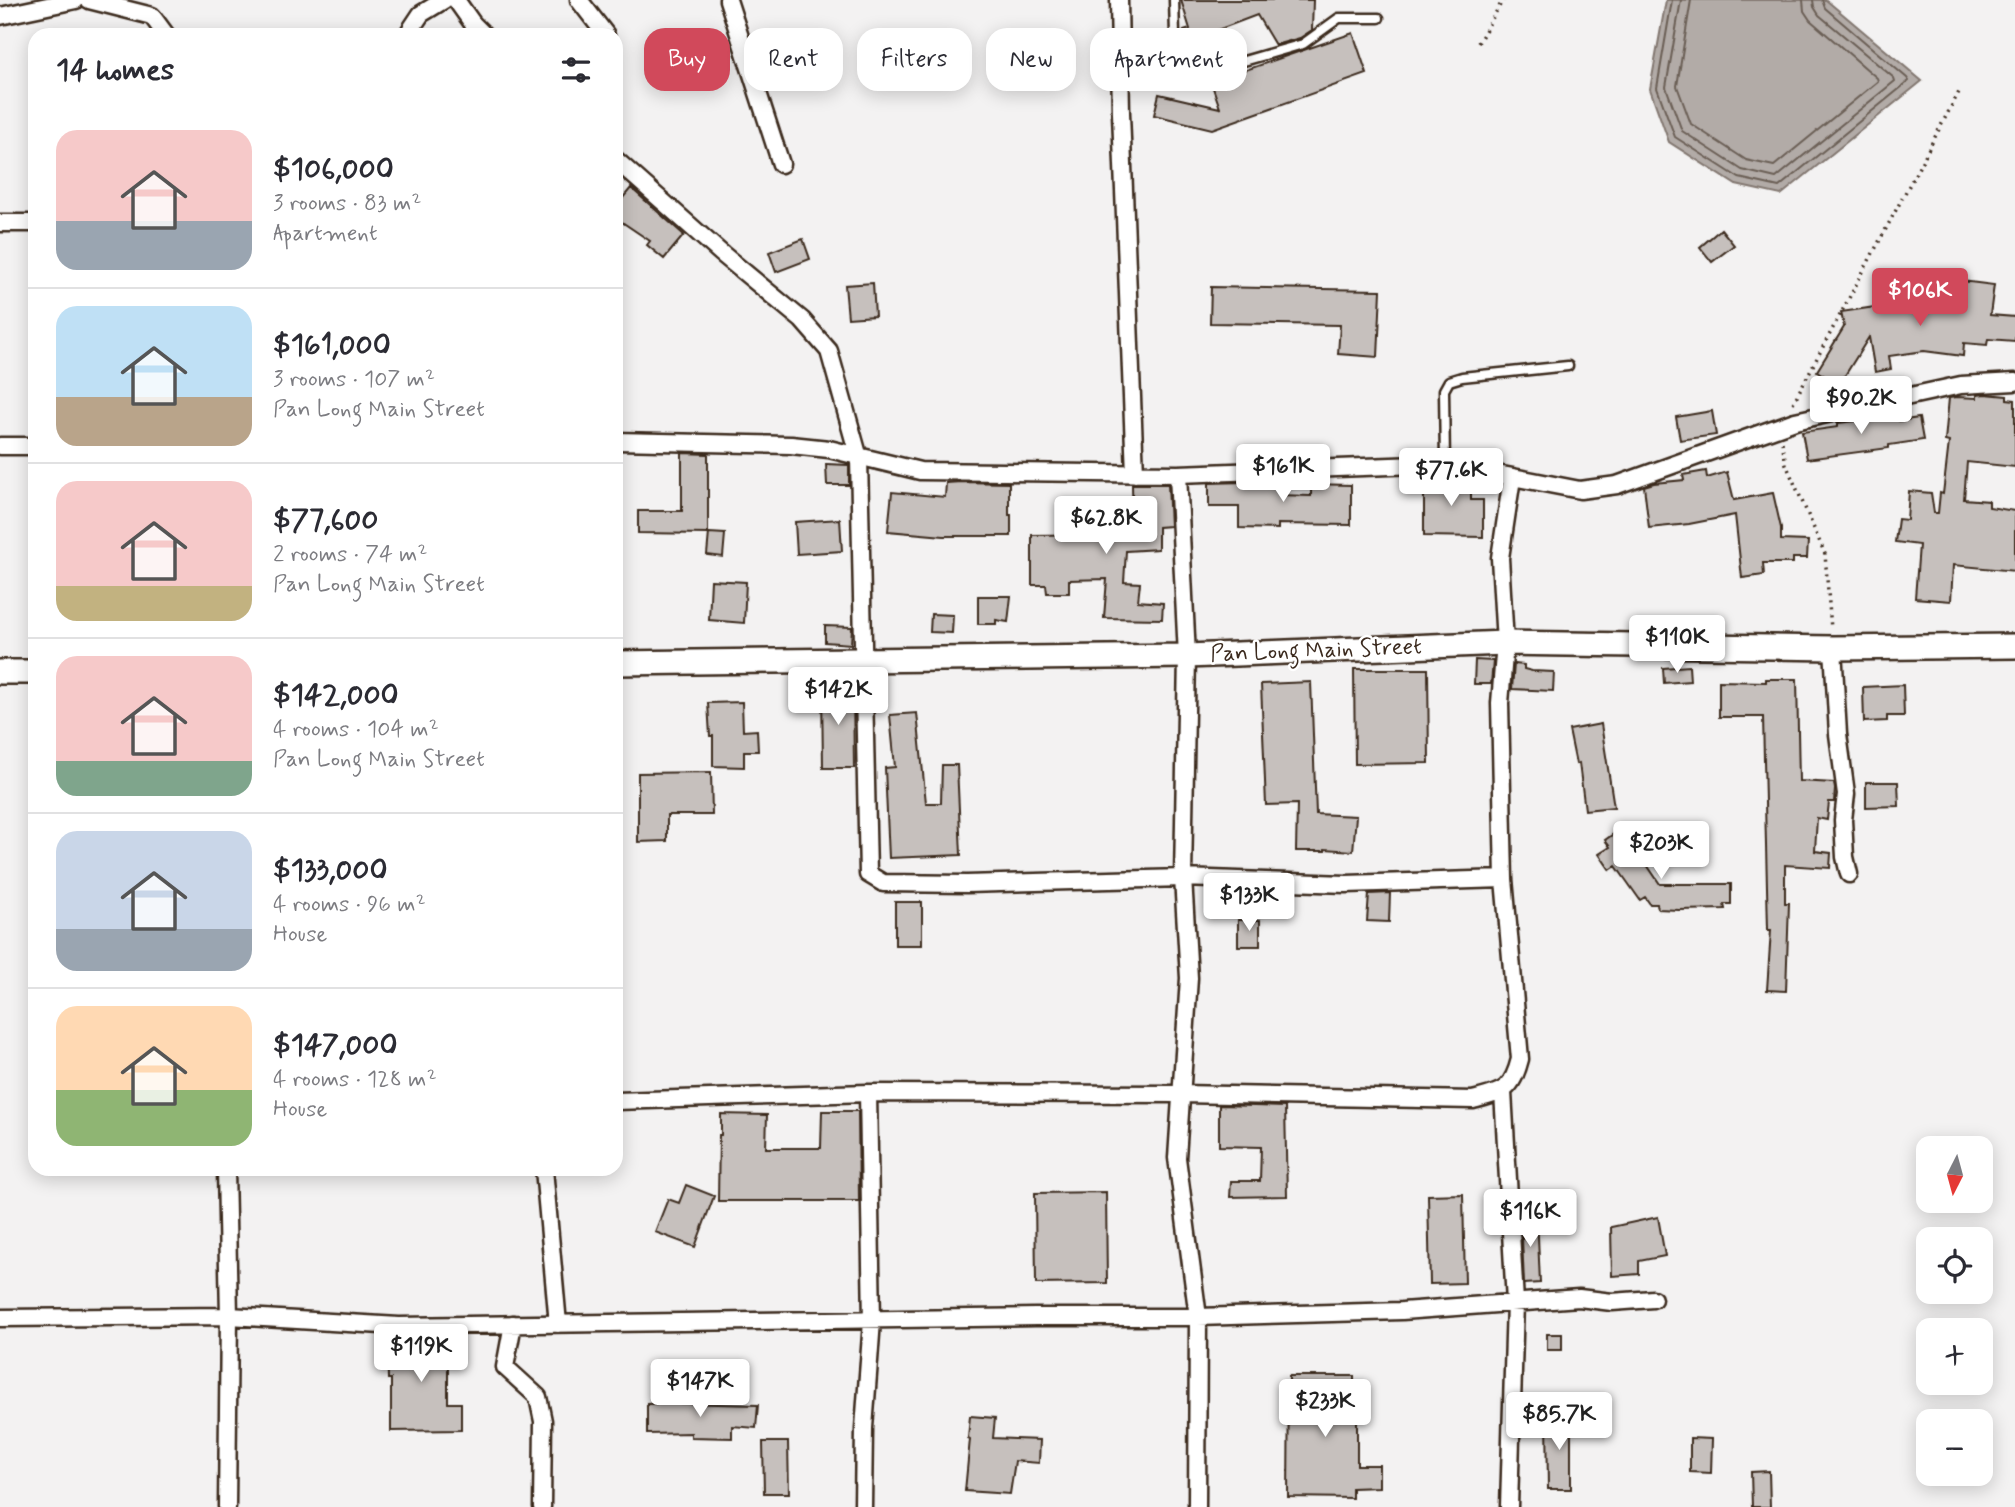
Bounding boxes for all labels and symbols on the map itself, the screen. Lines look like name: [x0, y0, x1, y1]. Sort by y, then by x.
pin: $106K: [1871, 268, 1969, 328]
pin: $90.2K: [1804, 376, 1918, 436]
pin: $161K: [1234, 444, 1332, 504]
pin: $77.6K: [1394, 448, 1508, 508]
pin: $62.8K: [1049, 496, 1163, 556]
pin: $110K: [1628, 616, 1726, 675]
street label: Pan Long Main Street: [1210, 632, 1422, 672]
pin: $142K: [789, 668, 887, 727]
pin: $203K: [1612, 822, 1710, 881]
pin: $133K: [1200, 874, 1298, 933]
north arrow: [1916, 1136, 1993, 1213]
pin: $116K: [1481, 1190, 1579, 1249]
pin: $119K: [372, 1324, 470, 1384]
pin: $147K: [651, 1360, 749, 1419]
pin: $233K: [1276, 1380, 1374, 1439]
pin: $85.7K: [1502, 1392, 1616, 1452]

